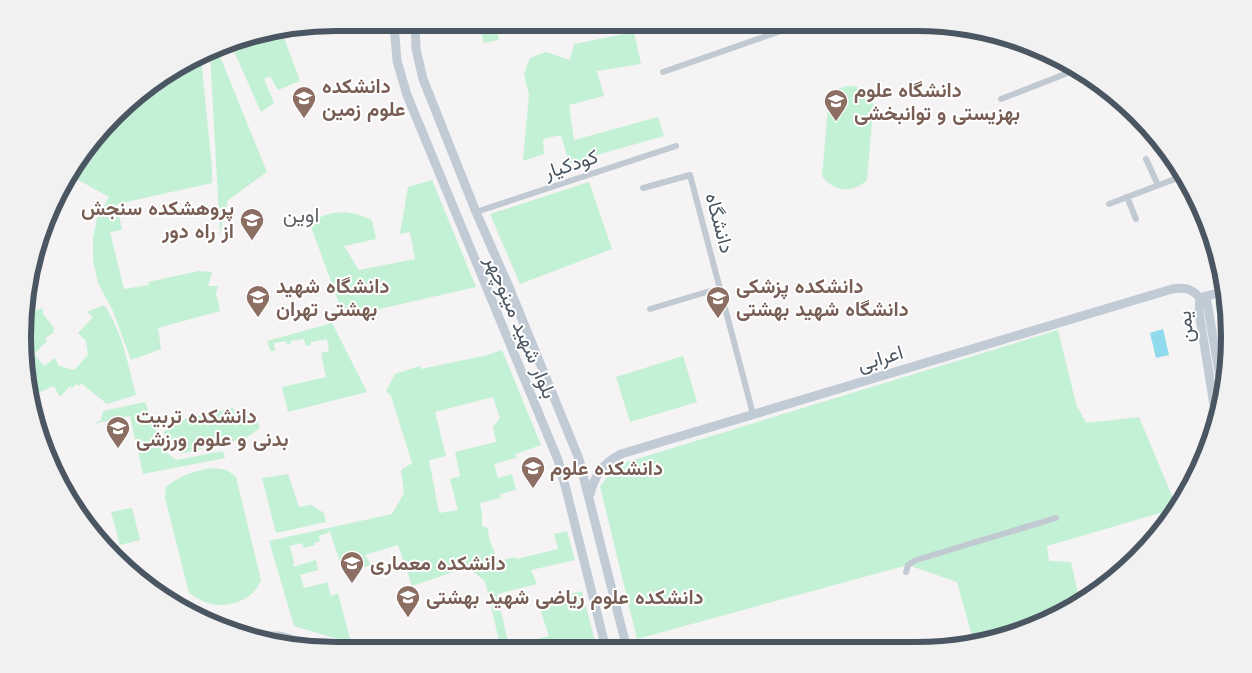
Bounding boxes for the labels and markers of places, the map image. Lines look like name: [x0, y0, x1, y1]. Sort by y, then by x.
place label: دانشکده علوم زمین: [322, 72, 405, 124]
place label: دانشگاه علوم بهزیستی و توانبخشی: [854, 76, 1020, 128]
school or university icon: دانشکده علوم زمین: [291, 85, 317, 119]
school or university icon: دانشگاه علوم بهزیستی و توانبخشی: [823, 88, 849, 122]
place label: پروهشکده سنجش از راه دور: [81, 194, 234, 246]
school or university icon: پروهشکده سنجش از راه دور: [239, 207, 265, 241]
place label: دانشگاه شهید بهشتی تهران: [276, 272, 389, 324]
place label: دانشکده پزشکی دانشگاه شهید بهشتی: [736, 272, 909, 324]
school or university icon: دانشگاه شهید بهشتی تهران: [245, 284, 271, 318]
school or university icon: دانشکده پزشکی دانشگاه شهید بهشتی: [705, 285, 731, 319]
place label: دانشکده تربیت بدنی و علوم ورزشی: [136, 402, 289, 454]
school or university icon: دانشکده تربیت بدنی و علوم ورزشی: [105, 415, 131, 449]
place label: دانشکده علوم: [550, 454, 663, 483]
school or university icon: دانشکده علوم: [520, 455, 546, 489]
place label: دانشکده معماری: [370, 549, 506, 578]
school or university icon: دانشکده معماری: [339, 550, 365, 584]
place label: دانشکده علوم ریاضی شهید بهشتی: [426, 583, 704, 612]
school or university icon: دانشکده علوم ریاضی شهید بهشتی: [395, 584, 421, 618]

